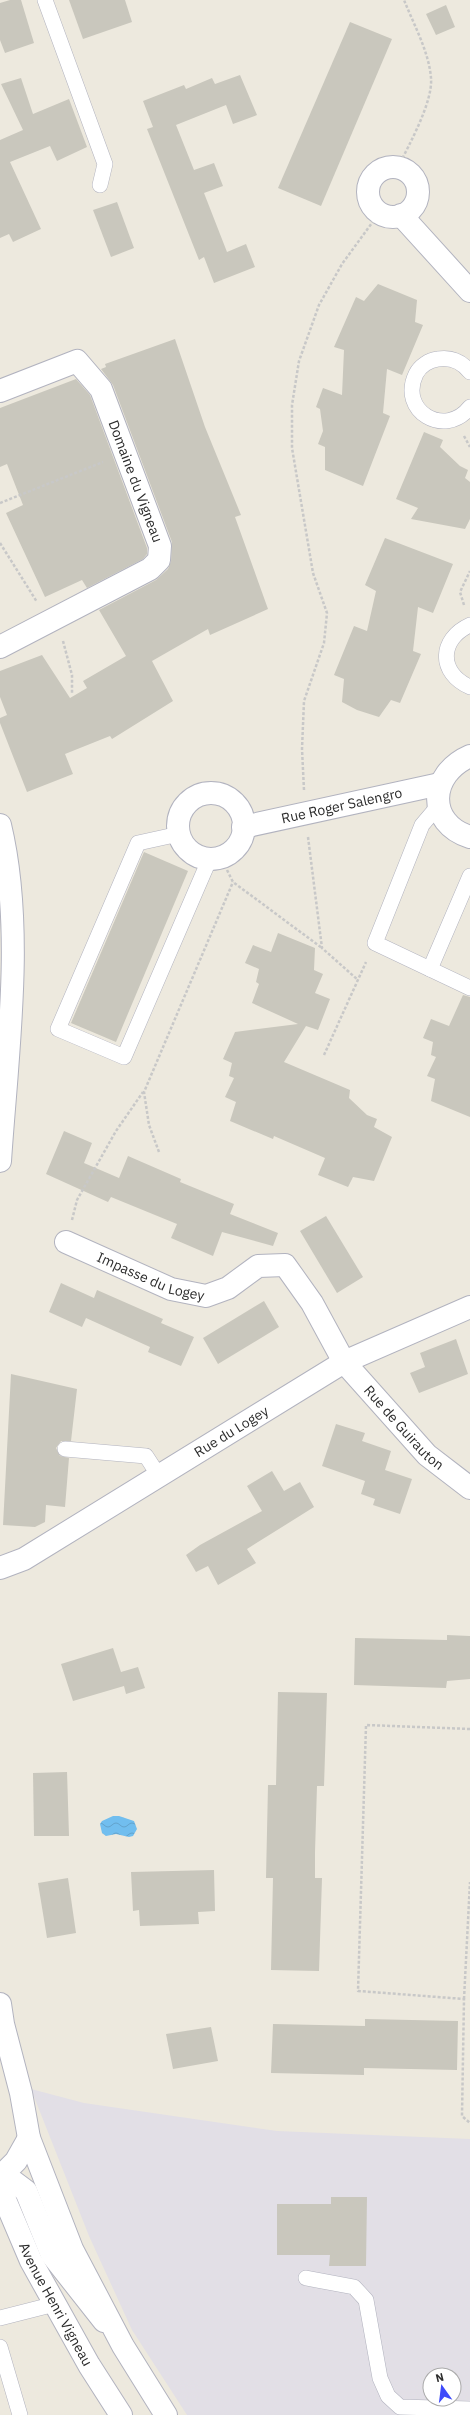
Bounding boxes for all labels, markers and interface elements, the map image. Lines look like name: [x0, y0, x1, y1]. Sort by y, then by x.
street label: Domaine du Vigneau: [104, 417, 167, 545]
street label: Rue Roger Salengro: [279, 783, 404, 827]
street label: Impasse du Logey: [94, 1248, 206, 1304]
street label: Rue de Guirauton: [360, 1382, 448, 1474]
street label: Rue du Logey: [191, 1402, 272, 1461]
street label: Avenue Henri Vigneau: [15, 2240, 97, 2369]
north arrow: [422, 2367, 462, 2407]
text: N: [434, 2370, 445, 2385]

